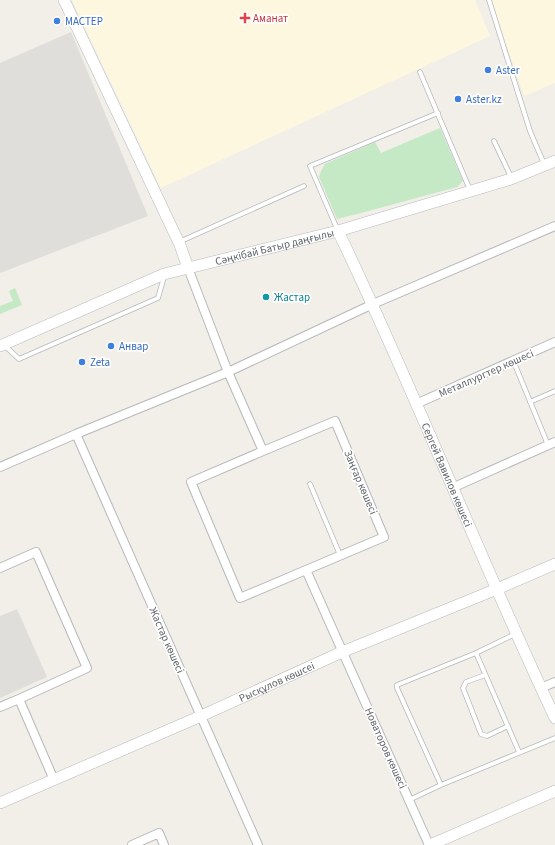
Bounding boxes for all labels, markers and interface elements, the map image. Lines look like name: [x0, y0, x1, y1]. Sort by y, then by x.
place label: Аманат: [253, 11, 288, 26]
marker: Аманат: [240, 13, 250, 23]
place label: МАСТЕР: [65, 14, 103, 29]
marker: МАСТЕР: [52, 16, 62, 26]
place label: Aster: [496, 63, 520, 78]
marker: Aster: [483, 65, 493, 75]
place label: Aster.kz: [466, 92, 502, 107]
marker: Aster.kz: [453, 94, 463, 104]
street label: Сәңкібай Батыр даңғылы: [214, 225, 336, 269]
place label: Жастар: [274, 290, 310, 305]
marker: Жастар: [261, 292, 271, 302]
place label: Анвар: [119, 339, 148, 354]
marker: Анвар: [106, 341, 116, 351]
street label: Металлургтер көшесі: [436, 346, 536, 401]
place label: Zeta: [90, 355, 110, 370]
marker: Zeta: [77, 357, 87, 367]
street label: Сергей Вавилов көшесі: [418, 420, 476, 529]
street label: Заңғар көшесі: [340, 448, 381, 517]
street label: Жастар көшесі: [145, 605, 188, 676]
street label: Рысқұлов көшсеі: [236, 658, 317, 706]
street label: Новаторов көшесі: [361, 705, 410, 791]

